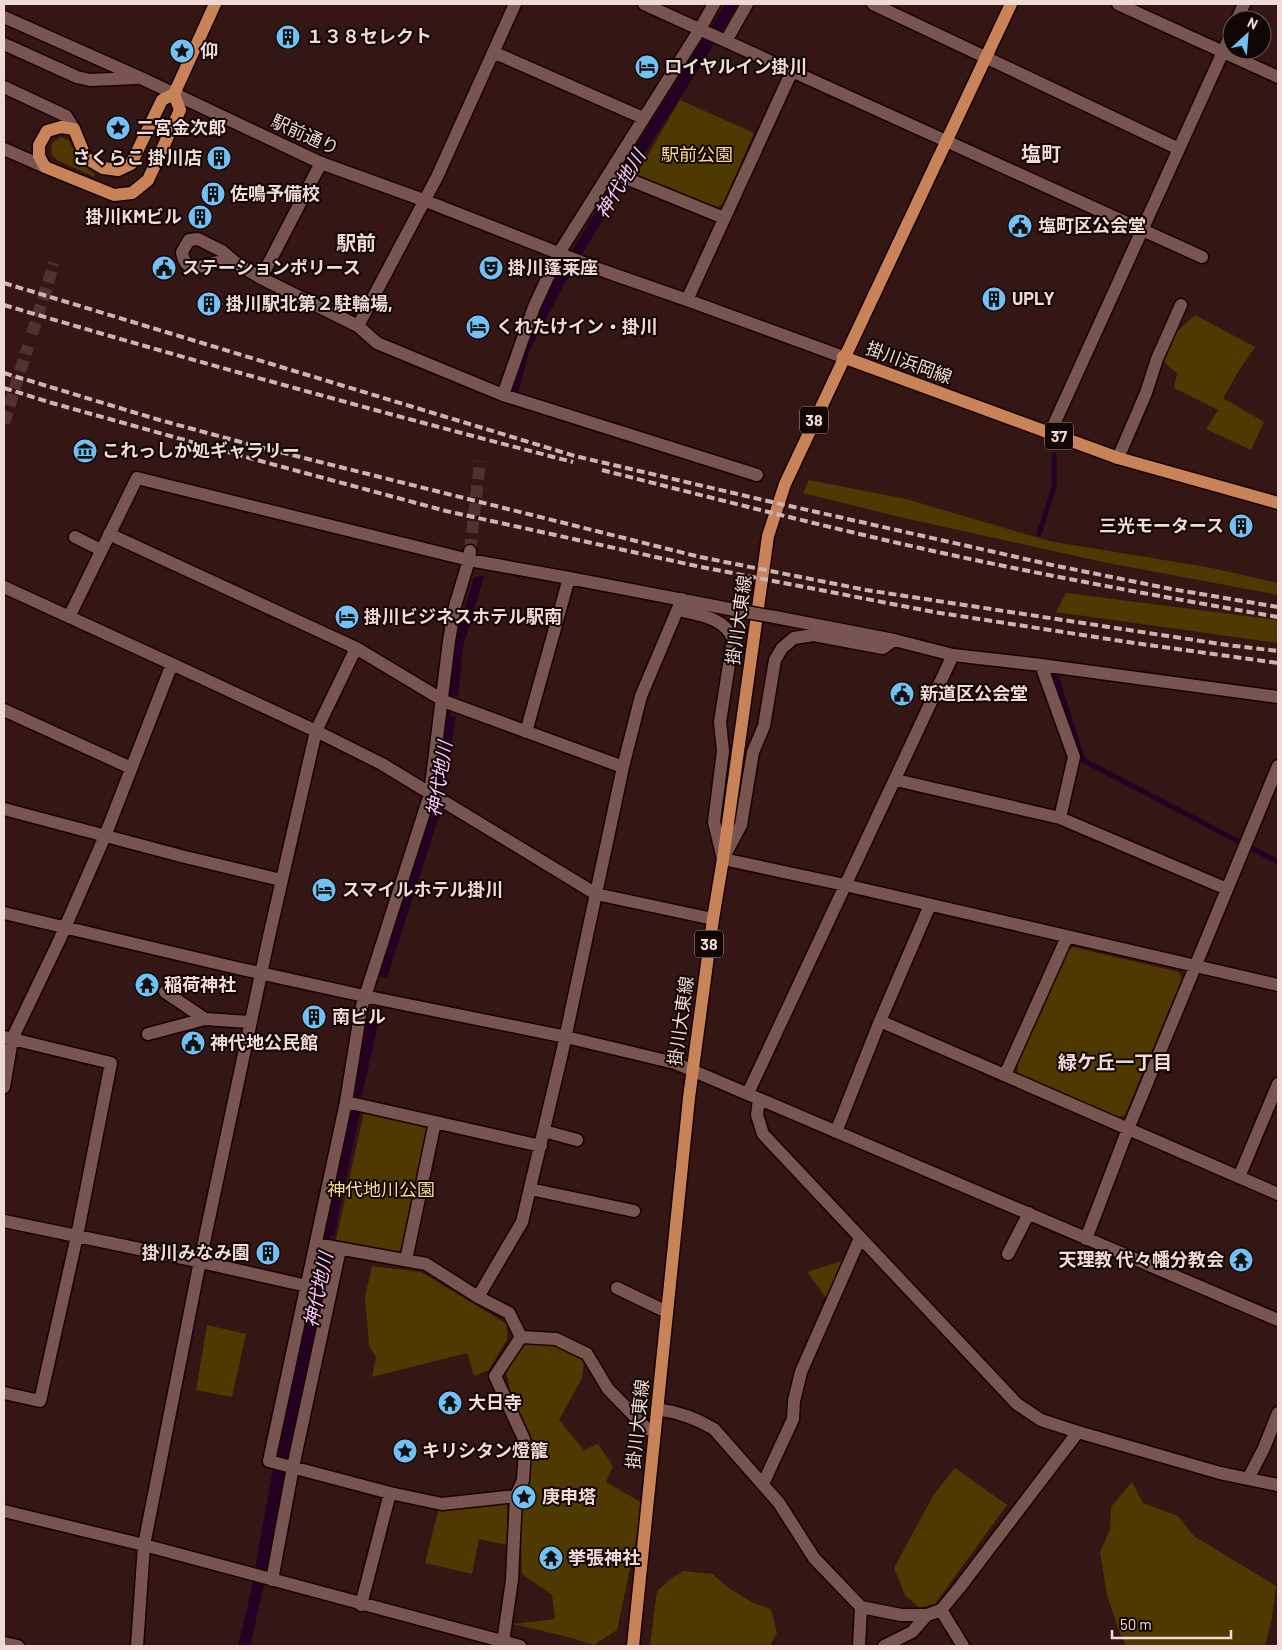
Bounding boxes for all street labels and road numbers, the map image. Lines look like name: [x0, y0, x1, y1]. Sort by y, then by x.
street label: 駅前通り: [268, 109, 343, 159]
street label: 掛川浜岡線: [863, 336, 955, 388]
road number: 38: [800, 406, 828, 434]
road number: 37: [1045, 422, 1073, 450]
street label: 掛川大東線: [721, 574, 755, 666]
road number: 38: [695, 931, 723, 958]
street label: 掛川大東線: [663, 975, 697, 1067]
street label: 掛川大東線: [621, 1378, 653, 1470]

